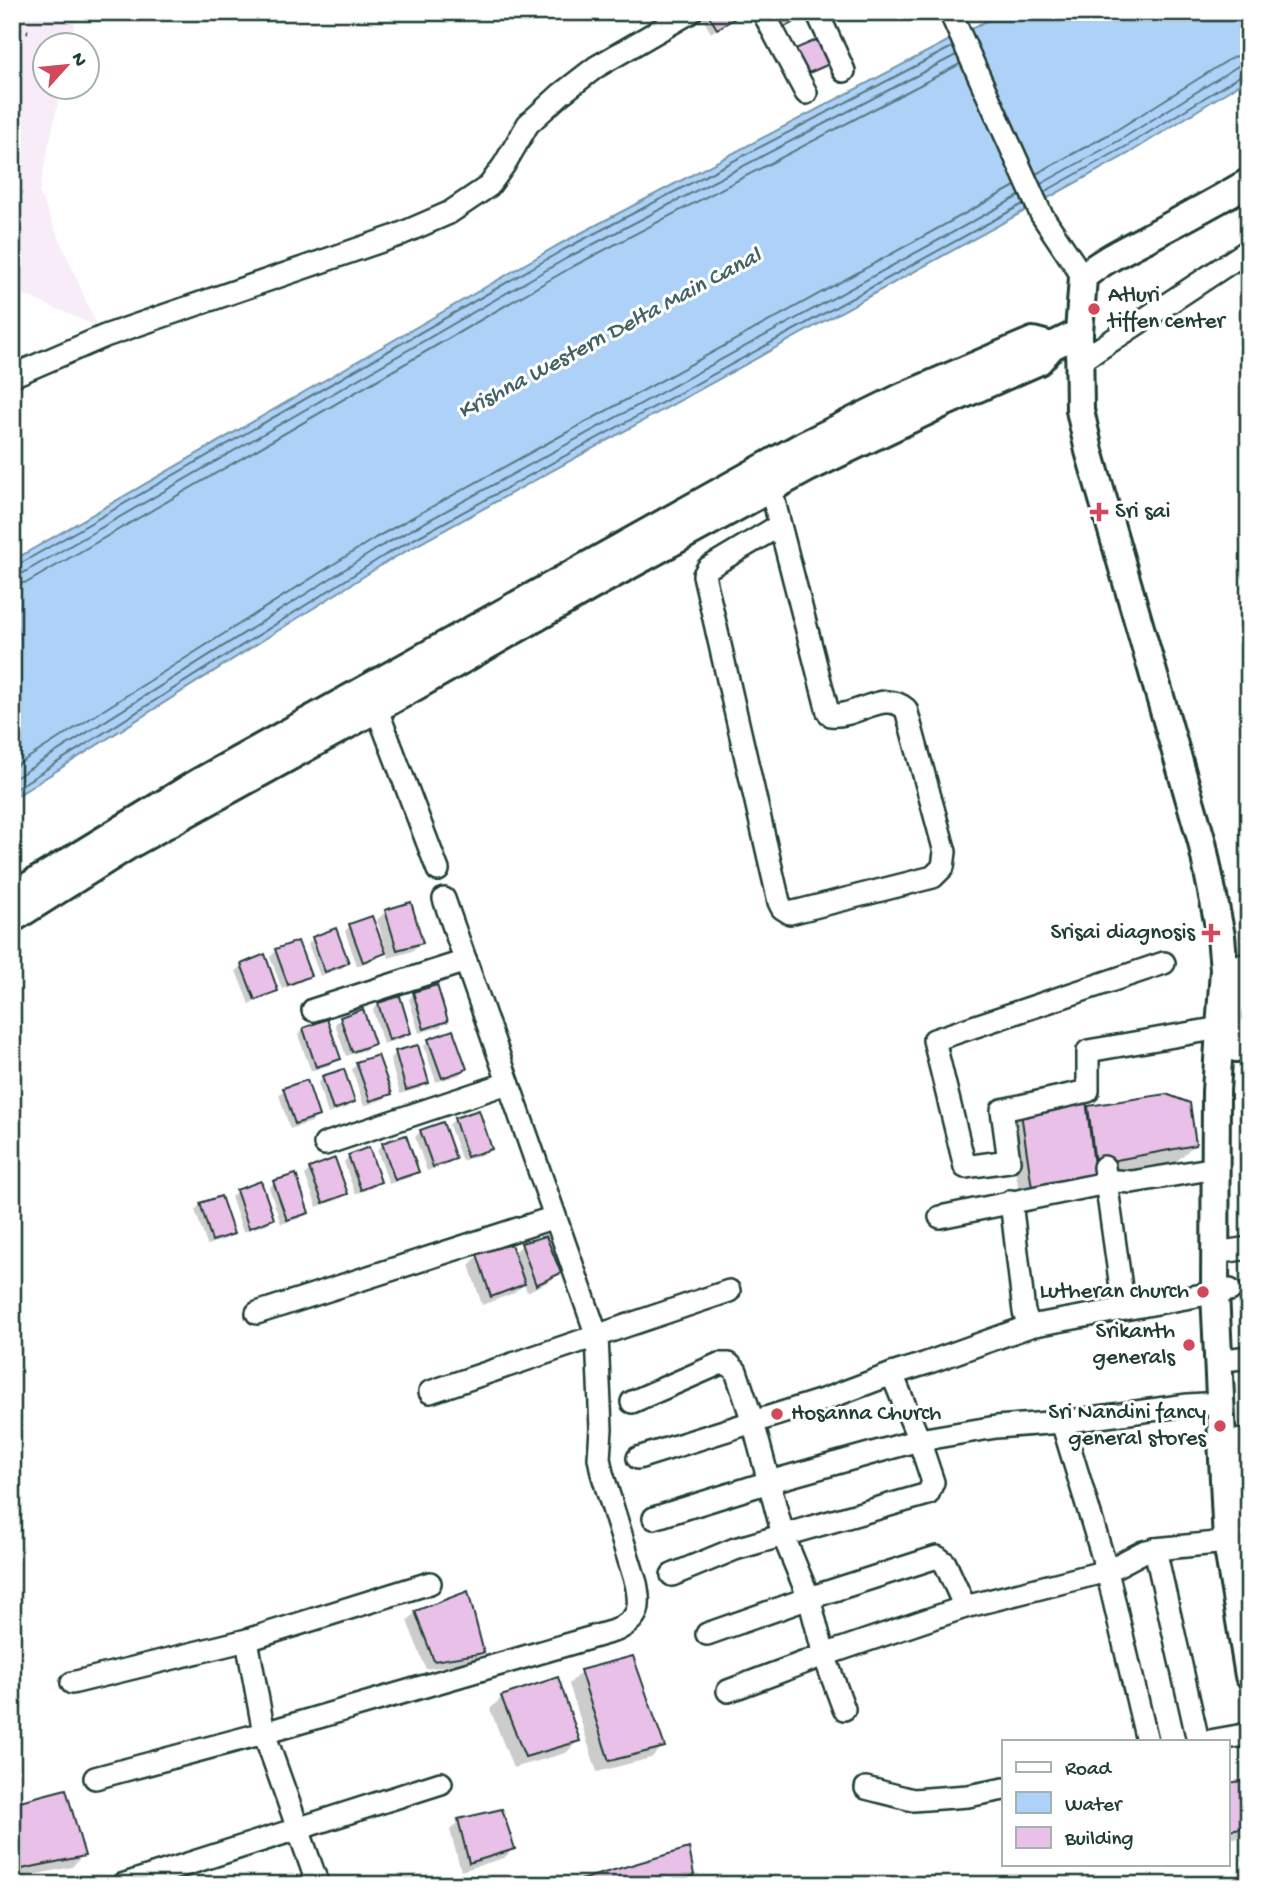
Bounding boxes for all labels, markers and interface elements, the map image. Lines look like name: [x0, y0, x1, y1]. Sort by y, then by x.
north arrow: [32, 32, 102, 102]
text: N: [65, 49, 91, 71]
water label: Krishna Western Delta Main Canal: [453, 242, 768, 427]
place label: Atluri tiffen center: [1106, 283, 1227, 336]
marker: Atluri tiffen center: [1086, 301, 1102, 317]
place label: Sri sai: [1115, 499, 1170, 526]
marker: Sri sai: [1089, 502, 1109, 522]
place label: Srisai diagnosis: [1050, 920, 1196, 947]
marker: Srisai diagnosis: [1201, 923, 1221, 943]
place label: Lutheran church: [1040, 1279, 1189, 1306]
marker: Lutheran church: [1195, 1284, 1211, 1300]
place label: Srikanth generals: [1093, 1319, 1176, 1372]
marker: Srikanth generals: [1181, 1337, 1197, 1353]
place label: Sri Nandini fancy general stores: [1048, 1400, 1207, 1453]
place label: Hosanna Church: [791, 1401, 941, 1428]
marker: Hosanna Church: [769, 1406, 785, 1422]
marker: Sri Nandini fancy general stores: [1212, 1418, 1228, 1434]
legend: [1002, 1740, 1230, 1866]
text: Road: [1065, 1758, 1113, 1783]
text: Water: [1065, 1794, 1123, 1819]
text: Building: [1064, 1828, 1134, 1853]

